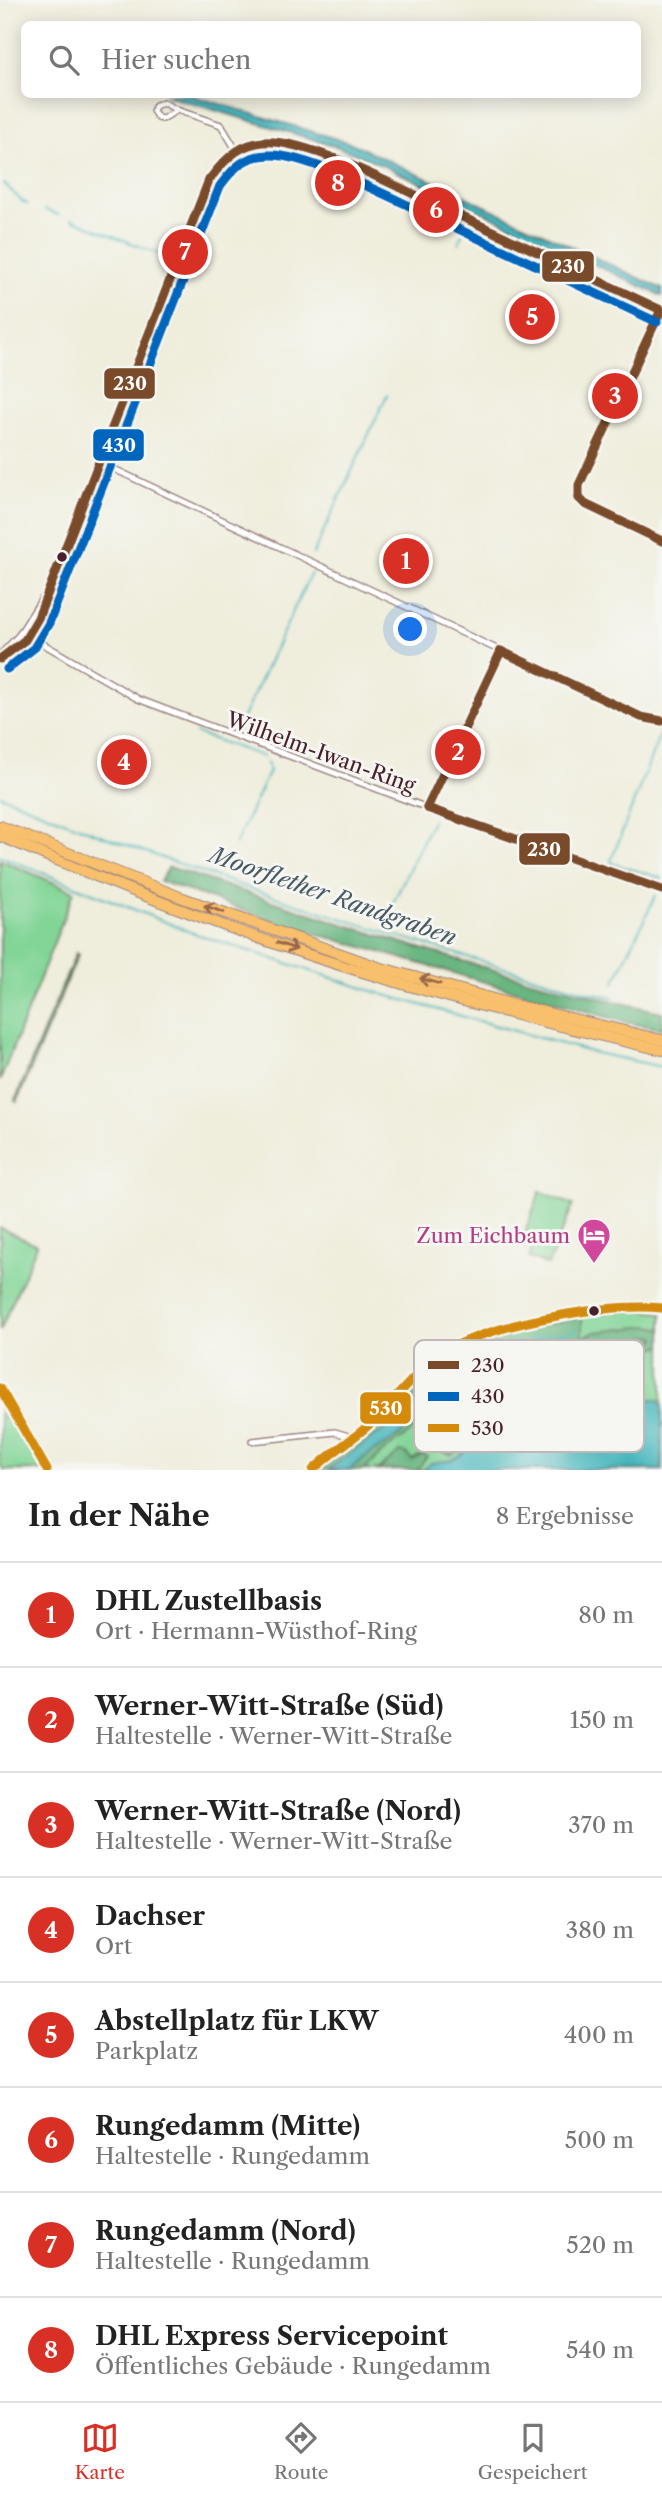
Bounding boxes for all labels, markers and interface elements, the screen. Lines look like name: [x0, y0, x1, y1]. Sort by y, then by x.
search box: [21, 21, 641, 98]
icon: search: [45, 41, 83, 79]
text: Hier suchen: [101, 44, 251, 76]
pin: 8: [315, 157, 361, 209]
pin: 6: [413, 184, 459, 236]
pin: 7: [162, 226, 208, 278]
line badge: 230: [541, 250, 595, 283]
text: 230: [551, 255, 585, 278]
pin: 5: [509, 291, 555, 343]
line badge: 230: [103, 367, 156, 400]
pin: 3: [592, 370, 638, 422]
text: 230: [113, 372, 147, 395]
line badge: 430: [92, 428, 145, 462]
text: 430: [102, 434, 136, 457]
pin: 1: [383, 535, 429, 587]
unlabelled marker: [55, 550, 69, 564]
your location: [393, 612, 427, 646]
street label: Wilhelm-Iwan-Ring: [222, 706, 420, 798]
pin: 2: [435, 726, 481, 778]
pin: 4: [101, 736, 147, 788]
line badge: 230: [518, 832, 571, 866]
text: 230: [527, 838, 561, 861]
water label: Moorflether Randgraben: [203, 840, 460, 951]
one-way arrow: [203, 902, 225, 914]
one-way arrow: [275, 941, 297, 953]
one-way arrow: [419, 974, 441, 987]
hotel icon: Zum Eichbaum: [575, 1216, 613, 1265]
place label: Zum Eichbaum: [417, 1223, 570, 1248]
unlabelled marker: [587, 1304, 601, 1318]
legend: [414, 1340, 644, 1452]
text: 230: [471, 1354, 504, 1377]
text: 430: [471, 1385, 505, 1408]
line badge: 530: [359, 1391, 412, 1425]
text: 530: [369, 1397, 403, 1420]
text: 530: [471, 1417, 504, 1440]
text: In der Nähe: [28, 1497, 210, 1534]
text: 8 Ergebnisse: [496, 1502, 634, 1530]
text: DHL Zustellbasis: [95, 1585, 322, 1617]
text: 1: [46, 1601, 56, 1629]
text: 80 m: [578, 1601, 634, 1629]
text: Ort · Hermann-Wüsthof-Ring: [95, 1617, 417, 1645]
text: Werner-Witt-Straße (Süd): [95, 1690, 444, 1722]
text: 2: [44, 1706, 58, 1734]
text: 150 m: [570, 1706, 634, 1734]
text: Haltestelle · Werner-Witt-Straße: [95, 1722, 452, 1750]
text: Werner-Witt-Straße (Nord): [95, 1795, 461, 1827]
text: 3: [45, 1811, 58, 1839]
text: 370 m: [568, 1811, 634, 1839]
text: Haltestelle · Werner-Witt-Straße: [95, 1827, 452, 1855]
text: Dachser: [95, 1900, 205, 1932]
text: 4: [44, 1916, 58, 1944]
text: 380 m: [566, 1916, 634, 1944]
text: Ort: [95, 1932, 132, 1960]
text: Abstellplatz für LKW: [95, 2005, 379, 2037]
text: 5: [45, 2021, 57, 2049]
text: 400 m: [564, 2021, 634, 2049]
text: Parkplatz: [95, 2037, 198, 2065]
text: Rungedamm (Mitte): [95, 2110, 360, 2142]
text: 6: [44, 2126, 58, 2154]
text: 500 m: [565, 2126, 634, 2154]
text: Haltestelle · Rungedamm: [95, 2142, 370, 2170]
text: Rungedamm (Nord): [95, 2215, 356, 2247]
text: 7: [45, 2231, 57, 2259]
text: 520 m: [566, 2231, 634, 2259]
text: Haltestelle · Rungedamm: [95, 2247, 370, 2275]
text: DHL Express Servicepoint: [95, 2320, 448, 2352]
text: 8: [44, 2336, 58, 2364]
text: 540 m: [566, 2336, 634, 2364]
text: Öffentliches Gebäude · Rungedamm: [95, 2352, 491, 2380]
tab: Karte: [75, 2419, 125, 2484]
tab: Route: [274, 2419, 329, 2484]
tab: Gespeichert: [478, 2419, 587, 2484]

